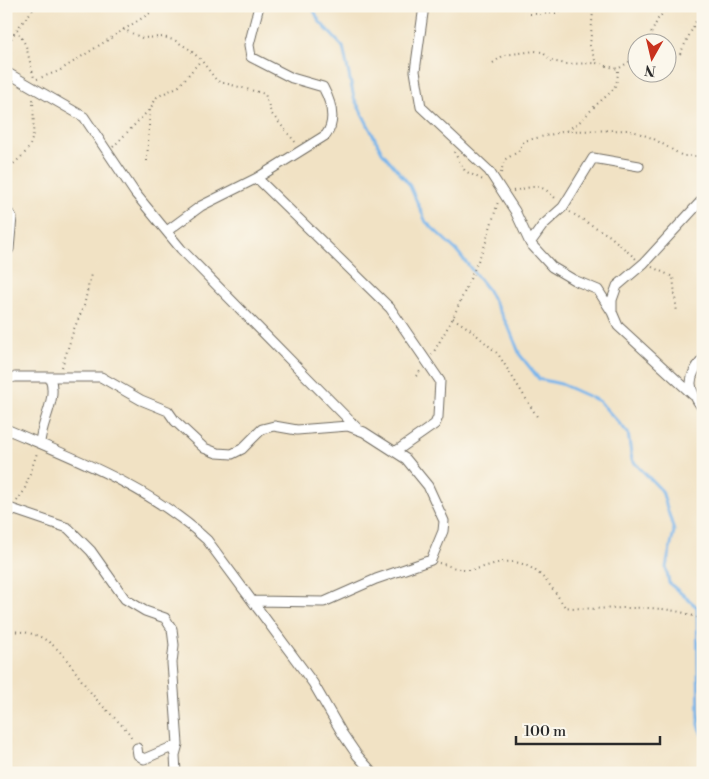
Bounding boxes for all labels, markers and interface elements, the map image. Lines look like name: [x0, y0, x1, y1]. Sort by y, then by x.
north arrow: [626, 32, 676, 82]
text: N: [644, 60, 657, 80]
scale bar: [516, 714, 660, 746]
text: 100 m: [524, 722, 566, 741]

